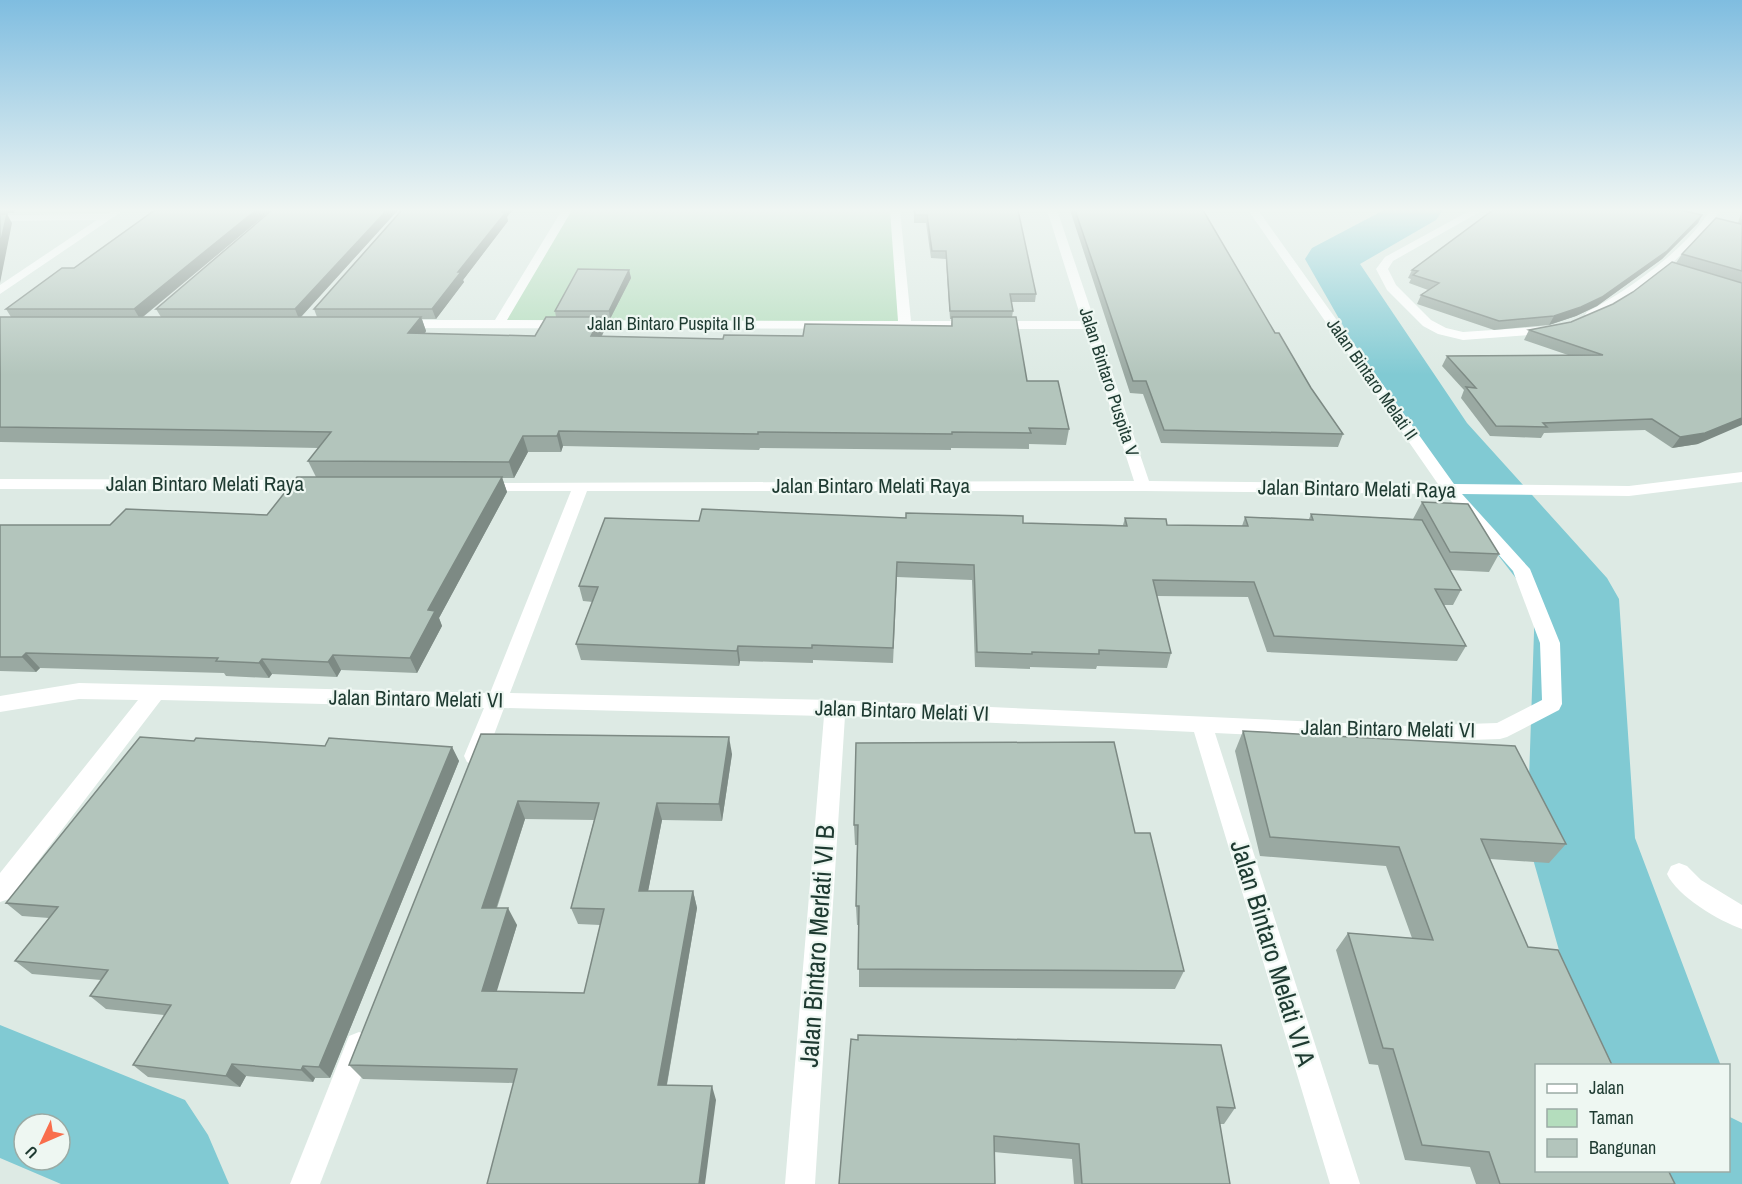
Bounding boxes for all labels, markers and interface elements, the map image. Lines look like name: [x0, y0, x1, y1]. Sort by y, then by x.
street label: Jalan Bintaro Puspita V: [1074, 304, 1145, 460]
street label: Jalan Bintaro Puspita II B: [587, 311, 755, 336]
street label: Jalan Bintaro Melati II: [1321, 313, 1424, 445]
street label: Jalan Bintaro Melati Raya: [106, 469, 304, 498]
street label: Jalan Bintaro Melati Raya: [772, 471, 970, 500]
street label: Jalan Bintaro Melati Raya: [1258, 472, 1457, 505]
street label: Jalan Bintaro Melati VI: [329, 682, 503, 715]
street label: Jalan Bintaro Melati VI: [814, 693, 990, 728]
street label: Jalan Bintaro Melati VI: [1301, 712, 1475, 745]
street label: Jalan Bintaro Merlati VI B: [791, 824, 842, 1068]
street label: Jalan Bintaro Melati VI A: [1222, 836, 1325, 1071]
legend: [1535, 1064, 1730, 1172]
text: Jalan: [1589, 1075, 1624, 1100]
text: Taman: [1589, 1105, 1634, 1130]
north arrow: [12, 1112, 72, 1172]
text: Bangunan: [1589, 1135, 1656, 1160]
text: U: [20, 1141, 42, 1163]

